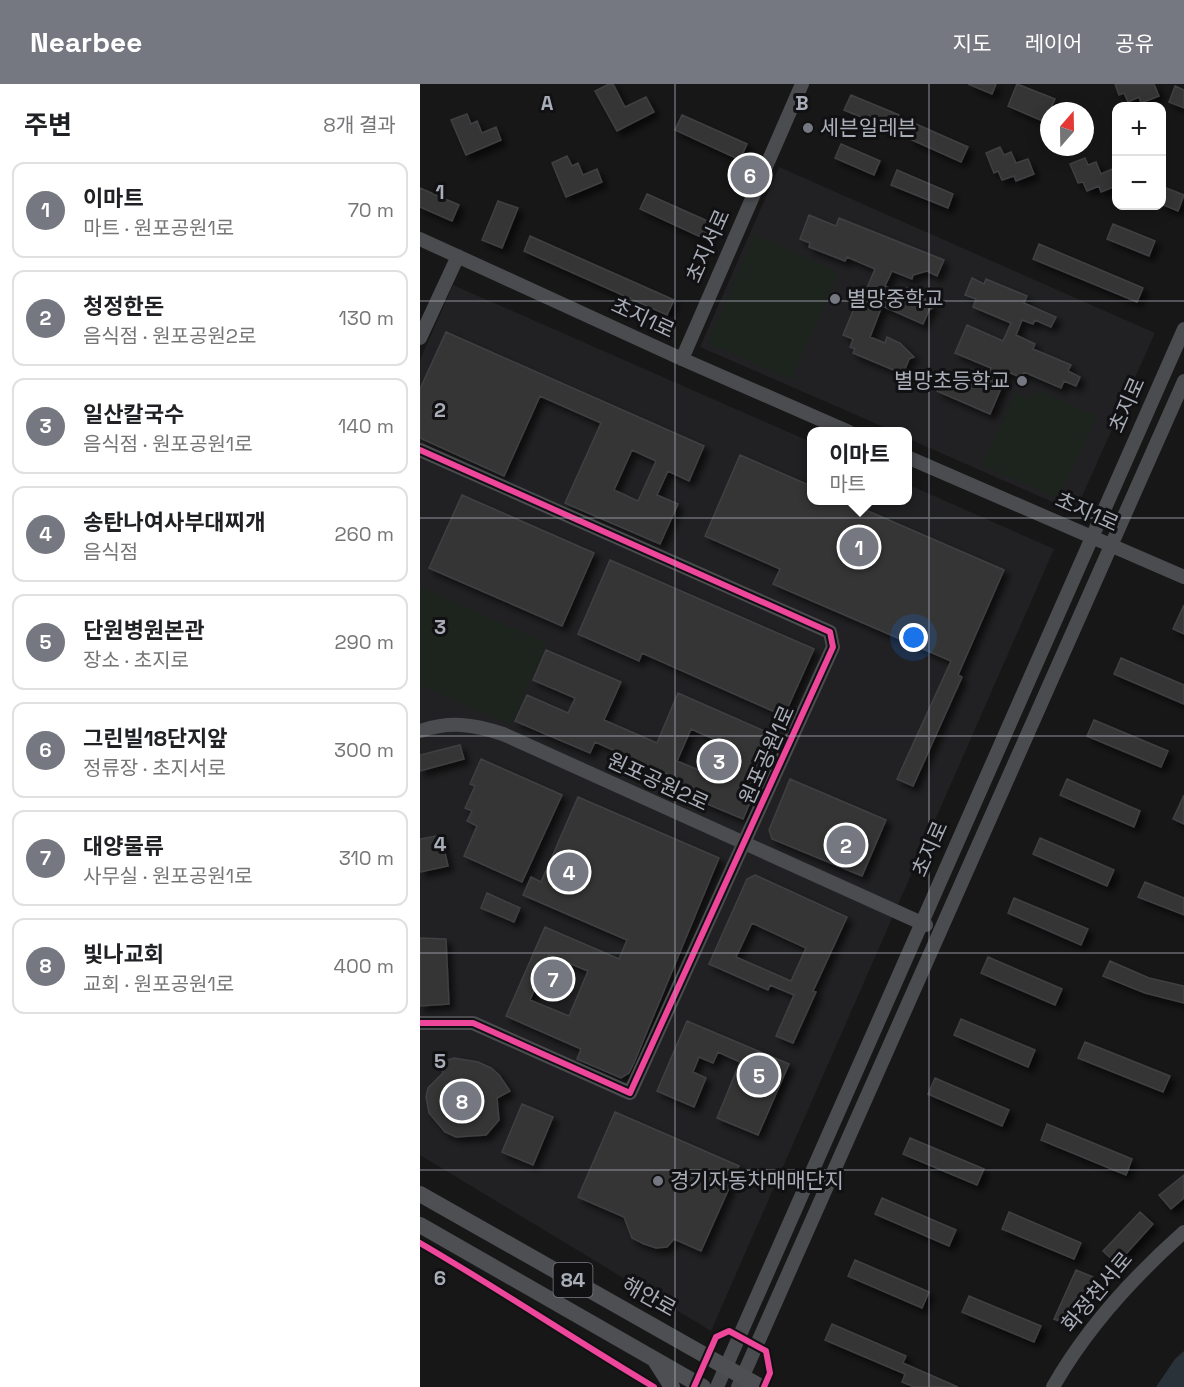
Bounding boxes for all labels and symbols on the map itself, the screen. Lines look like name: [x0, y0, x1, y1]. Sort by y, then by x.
text: A: [541, 90, 554, 116]
text: B: [795, 90, 809, 116]
north arrow: [1040, 102, 1094, 156]
place label: 세븐일레븐: [820, 114, 917, 141]
marker: 세븐일레븐: [801, 121, 815, 135]
pin: 6: [730, 152, 770, 197]
text: 1: [435, 179, 445, 205]
street label: 초지서로: [679, 205, 736, 287]
place label: 별망중학교: [847, 285, 944, 312]
street label: 초지1로: [607, 291, 679, 344]
marker: 별망중학교: [828, 292, 842, 306]
place label: 별망초등학교: [894, 367, 1010, 394]
street label: 초지로: [1102, 373, 1151, 437]
marker: 별망초등학교: [1015, 374, 1029, 388]
text: 2: [434, 397, 446, 423]
street label: 초지1로: [1051, 486, 1123, 537]
pin: 1: [840, 524, 878, 570]
text: 3: [434, 614, 446, 640]
your location: [899, 623, 928, 652]
street label: 원포공원1로: [733, 701, 800, 808]
pin: 3: [700, 738, 738, 784]
street label: 원포공원2로: [603, 746, 713, 817]
street label: 초지로: [905, 817, 954, 881]
pin: 2: [826, 822, 866, 867]
text: 4: [434, 831, 447, 857]
pin: 4: [550, 850, 588, 894]
pin: 7: [534, 956, 572, 1002]
text: 5: [434, 1048, 446, 1074]
pin: 5: [740, 1052, 778, 1098]
pin: 8: [442, 1078, 482, 1124]
place label: 경기자동차매매단지: [670, 1167, 844, 1194]
marker: 경기자동차매매단지: [651, 1174, 665, 1188]
street label: 화정천서로: [1055, 1246, 1138, 1337]
road number: 84: [554, 1263, 592, 1297]
text: 6: [434, 1265, 446, 1291]
street label: 해안로: [617, 1271, 681, 1322]

